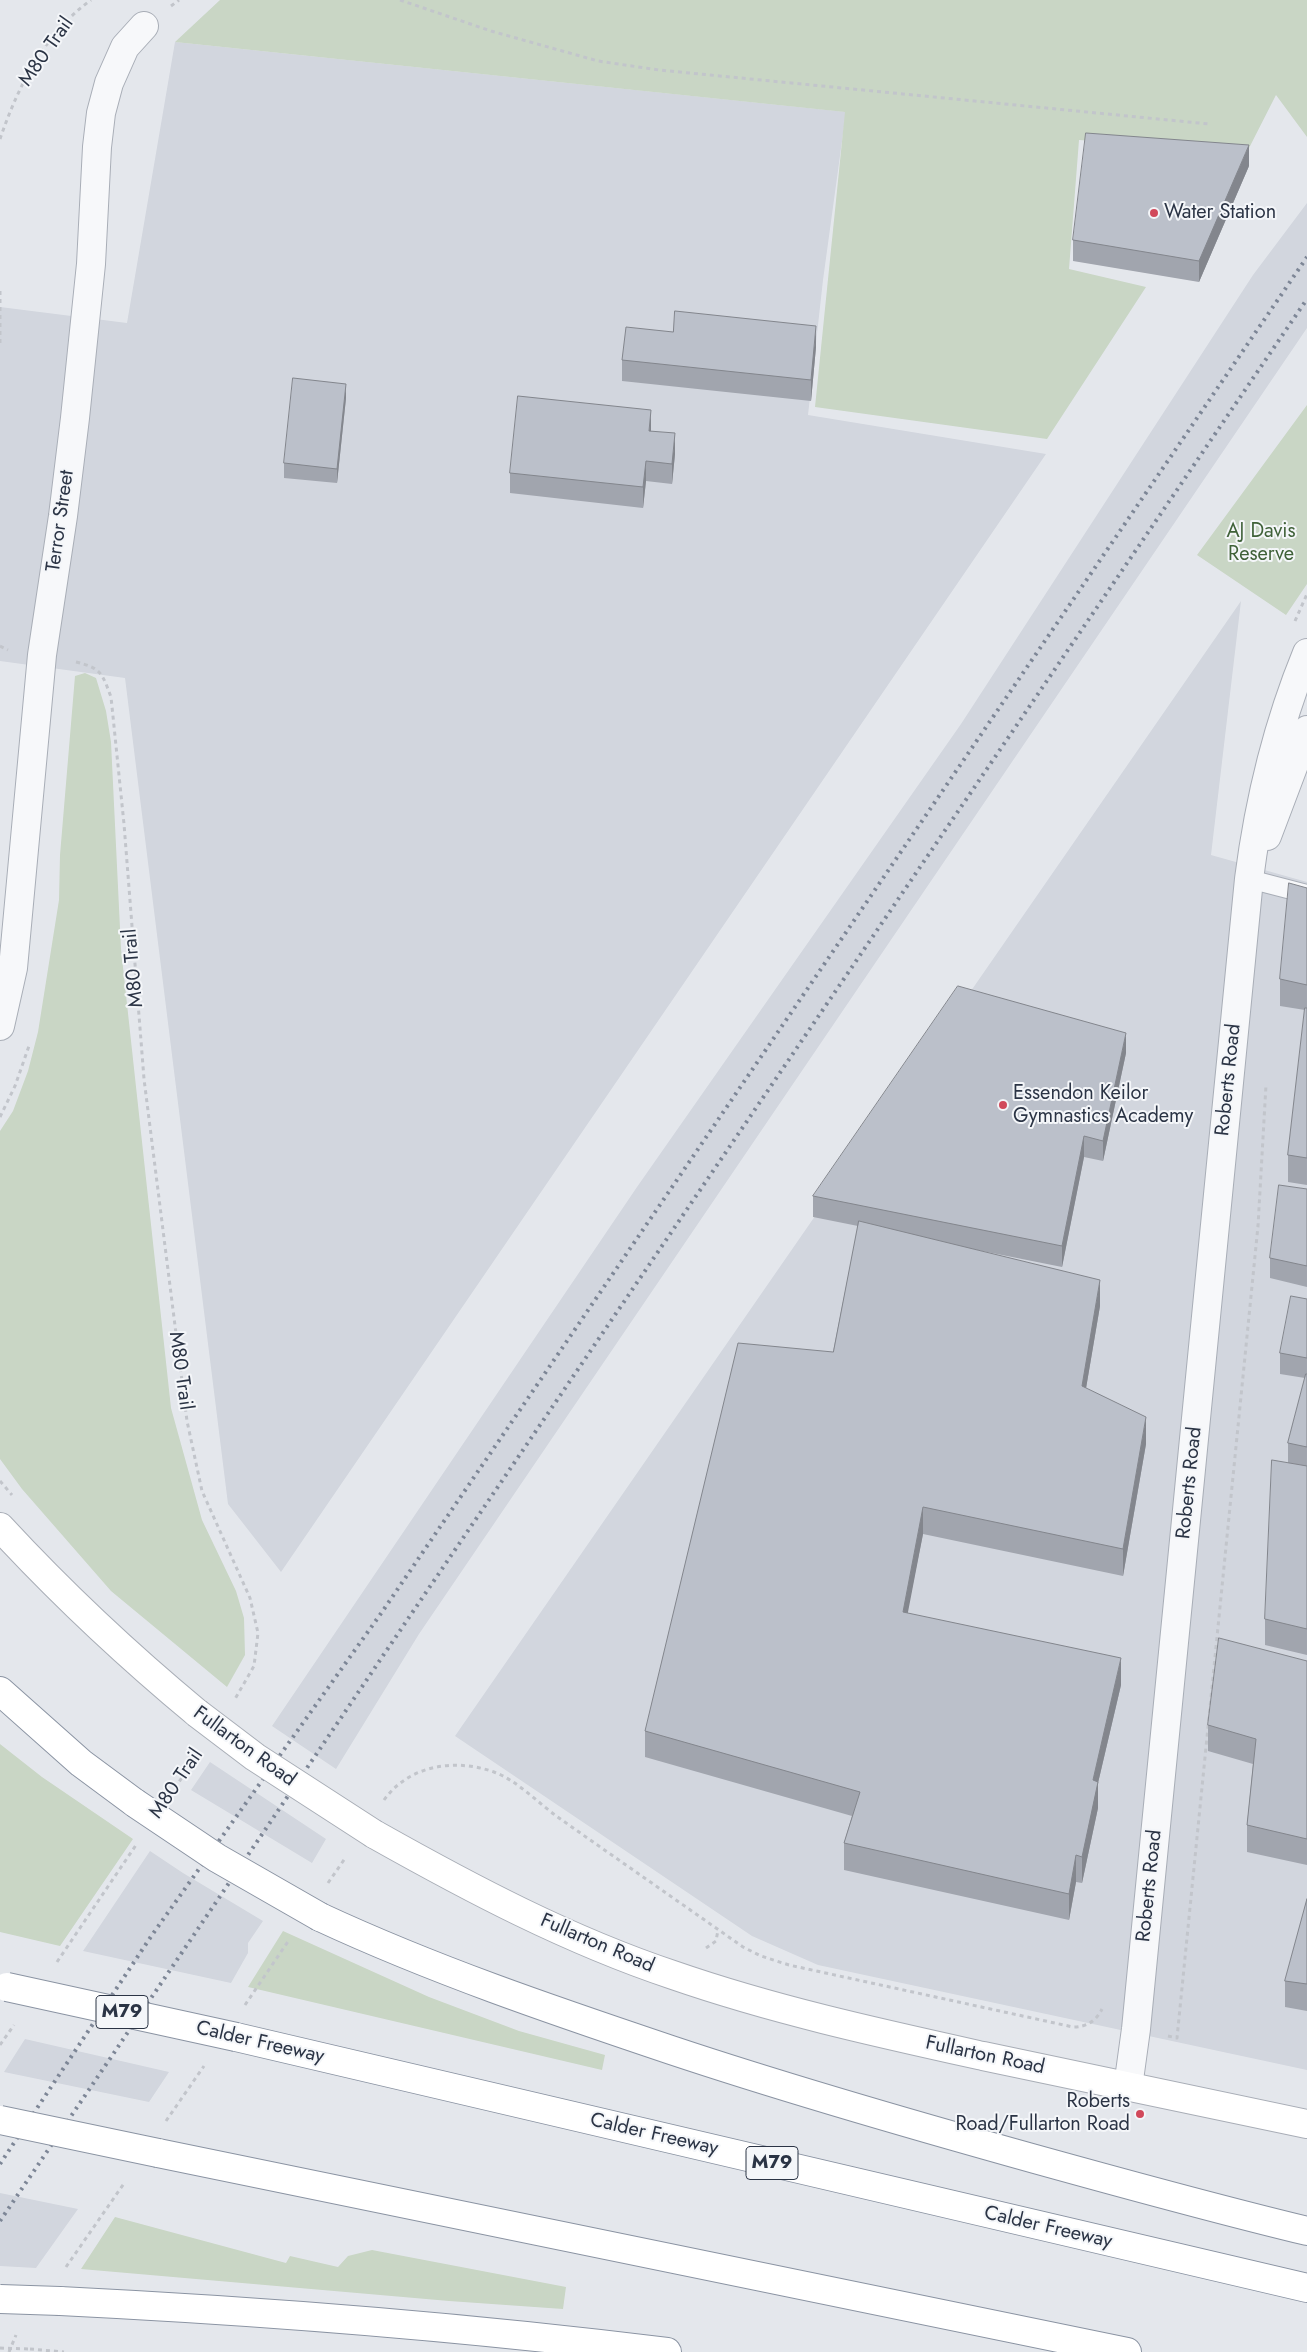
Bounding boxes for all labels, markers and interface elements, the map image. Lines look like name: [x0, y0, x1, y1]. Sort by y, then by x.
street label: M80 Trail: [14, 13, 80, 91]
place label: Water Station: [1164, 201, 1276, 225]
marker: Water Station: [1148, 207, 1160, 219]
street label: Terror Street: [42, 469, 80, 573]
park label: AJ Davis Reserve: [1226, 520, 1296, 567]
street label: M80 Trail: [119, 928, 149, 1008]
street label: Roberts Road: [1211, 1023, 1247, 1137]
place label: Essendon Keilor Gymnastics Academy: [1013, 1082, 1193, 1129]
marker: Essendon Keilor Gymnastics Academy: [997, 1099, 1009, 1111]
street label: M80 Trail: [163, 1330, 197, 1412]
street label: Roberts Road: [1172, 1426, 1208, 1540]
street label: Fullarton Road: [188, 1702, 300, 1792]
street label: M80 Trail: [145, 1745, 209, 1823]
street label: Roberts Road: [1132, 1829, 1168, 1943]
street label: Fullarton Road: [537, 1909, 657, 1979]
road number: M79: [96, 1995, 148, 2028]
street label: Calder Freeway: [194, 2017, 326, 2069]
street label: Fullarton Road: [923, 2032, 1047, 2080]
place label: Roberts Road/Fullarton Road: [955, 2090, 1130, 2137]
marker: Roberts Road/Fullarton Road: [1134, 2108, 1146, 2120]
street label: Calder Freeway: [588, 2109, 720, 2161]
road number: M79: [746, 2146, 798, 2180]
street label: Calder Freeway: [982, 2202, 1114, 2254]

